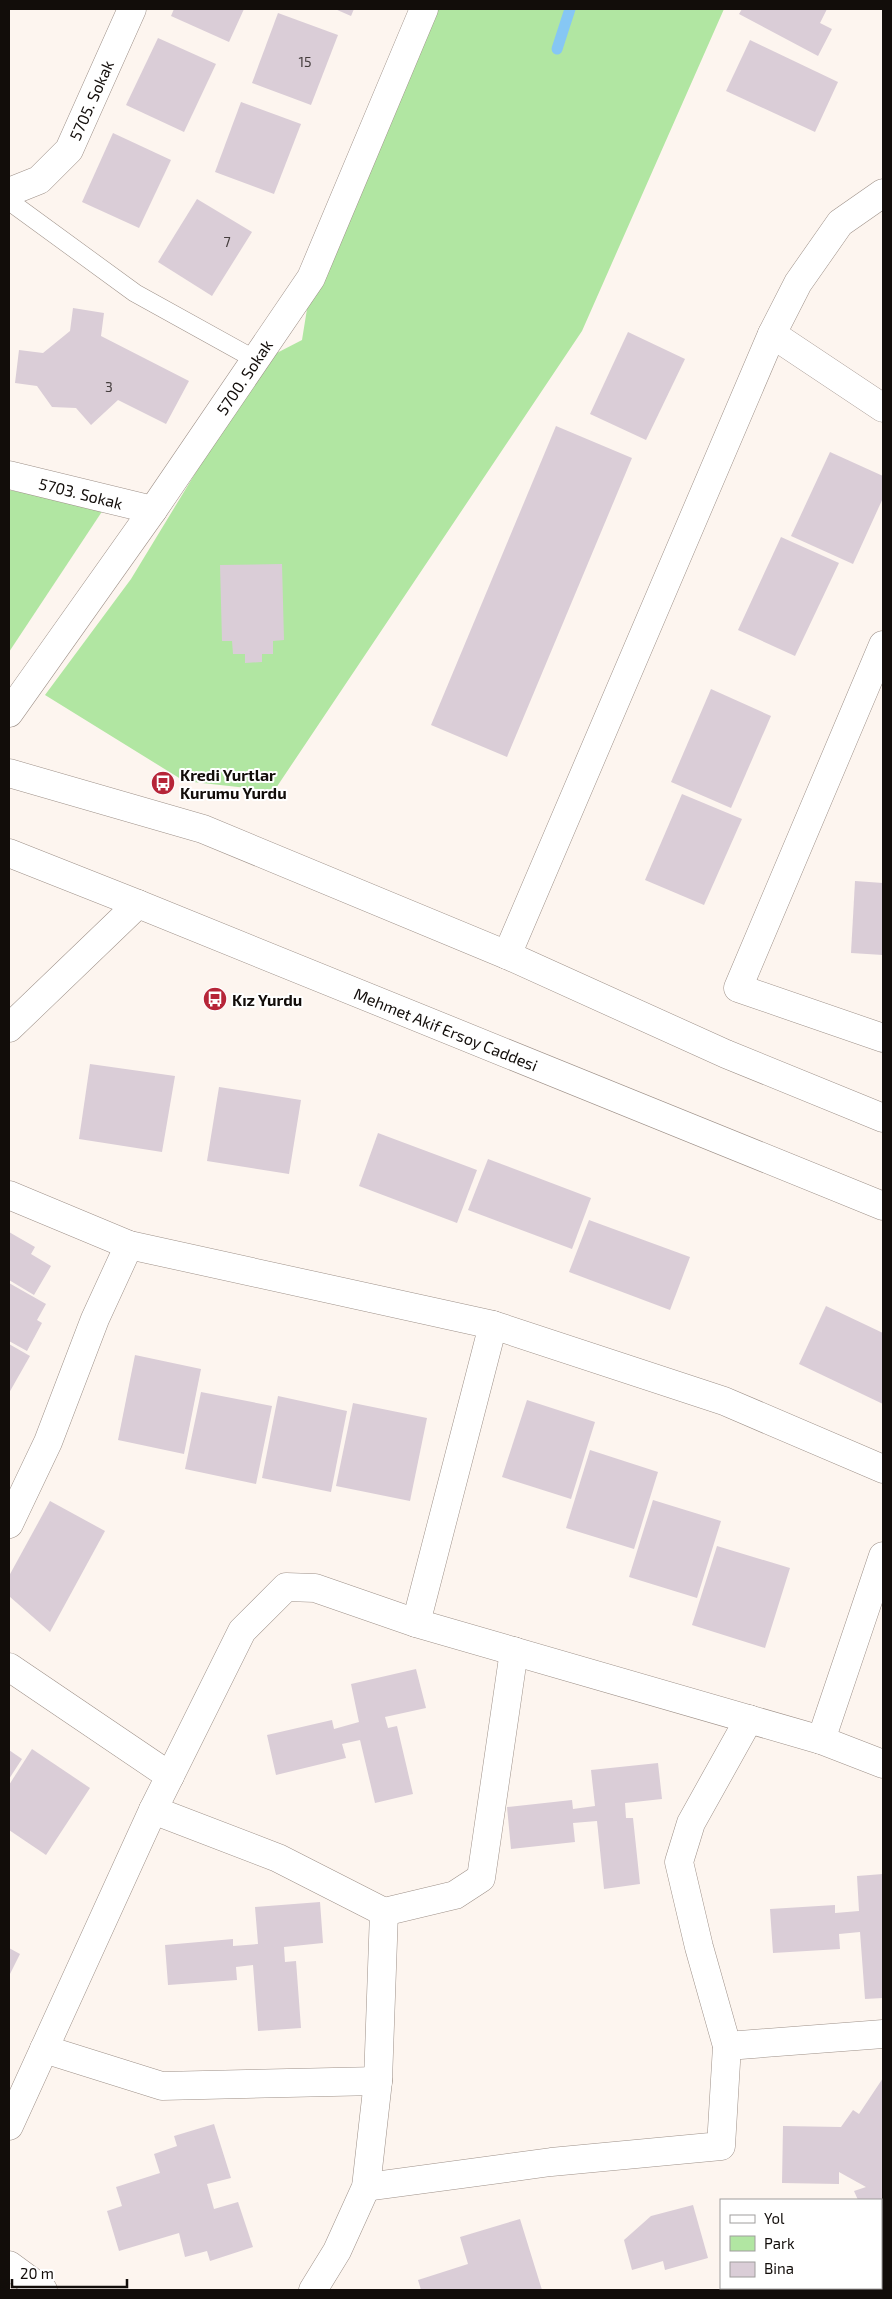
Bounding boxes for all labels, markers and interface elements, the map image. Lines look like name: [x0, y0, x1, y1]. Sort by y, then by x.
house number: 15: [298, 53, 312, 70]
street label: 5705. Sokak: [65, 57, 117, 143]
house number: 7: [223, 233, 231, 250]
street label: 5700. Sokak: [212, 336, 276, 418]
house number: 3: [105, 378, 113, 395]
street label: 5703. Sokak: [37, 473, 125, 513]
place label: Kredi Yurtlar Kurumu Yurdu: [180, 765, 287, 802]
bus stop icon: Kredi Yurtlar Kurumu Yurdu: [150, 770, 176, 796]
street label: Mehmet Akif Ersoy Caddesi: [351, 983, 541, 1075]
bus stop icon: Kız Yurdu: [202, 986, 228, 1012]
place label: Kız Yurdu: [232, 990, 302, 1009]
legend: [720, 2199, 882, 2289]
text: Yol: [764, 2209, 785, 2227]
text: Park: [764, 2234, 795, 2252]
scale bar: [12, 2256, 128, 2288]
text: Bina: [764, 2259, 794, 2277]
text: 20 m: [20, 2264, 54, 2282]

